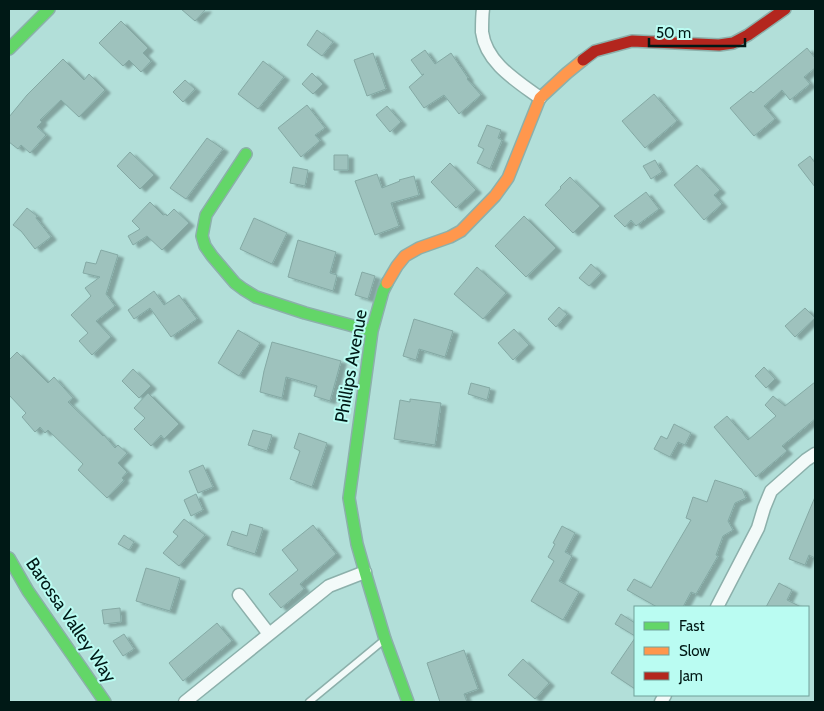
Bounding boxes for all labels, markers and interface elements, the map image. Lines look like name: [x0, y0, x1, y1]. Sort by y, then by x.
scale bar: [649, 15, 745, 47]
text: 50 m: [656, 24, 691, 42]
street label: Phillips Avenue: [330, 308, 372, 424]
street label: Barossa Valley Way: [21, 553, 121, 687]
legend: [634, 606, 809, 696]
text: Fast: [679, 617, 704, 635]
text: Slow: [679, 642, 710, 660]
text: Jam: [678, 667, 703, 685]

